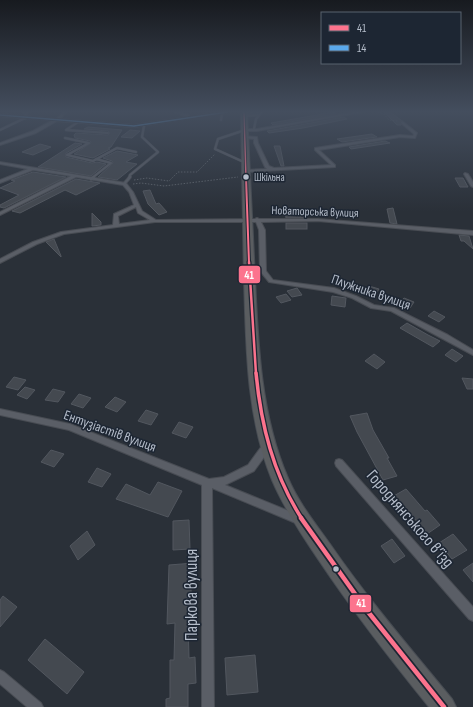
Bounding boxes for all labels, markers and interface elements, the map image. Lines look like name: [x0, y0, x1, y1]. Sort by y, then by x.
legend: [321, 12, 461, 64]
text: 41: [357, 21, 367, 36]
text: 14: [357, 41, 366, 56]
place label: Шкільна: [254, 171, 285, 184]
marker: Шкільна: [241, 172, 251, 182]
street label: Новаторська вулиця: [271, 203, 359, 221]
line badge: 41: [238, 265, 261, 284]
text: 41: [244, 269, 254, 282]
street label: Плужника вулиця: [329, 271, 413, 313]
street label: Ентузіастів вулиця: [61, 406, 159, 456]
street label: Городнянського в’їзд: [362, 466, 458, 572]
street label: Паркова вулиця: [182, 549, 202, 641]
unlabelled marker: [331, 564, 341, 574]
line badge: 41: [349, 594, 372, 613]
text: 41: [356, 597, 366, 610]

